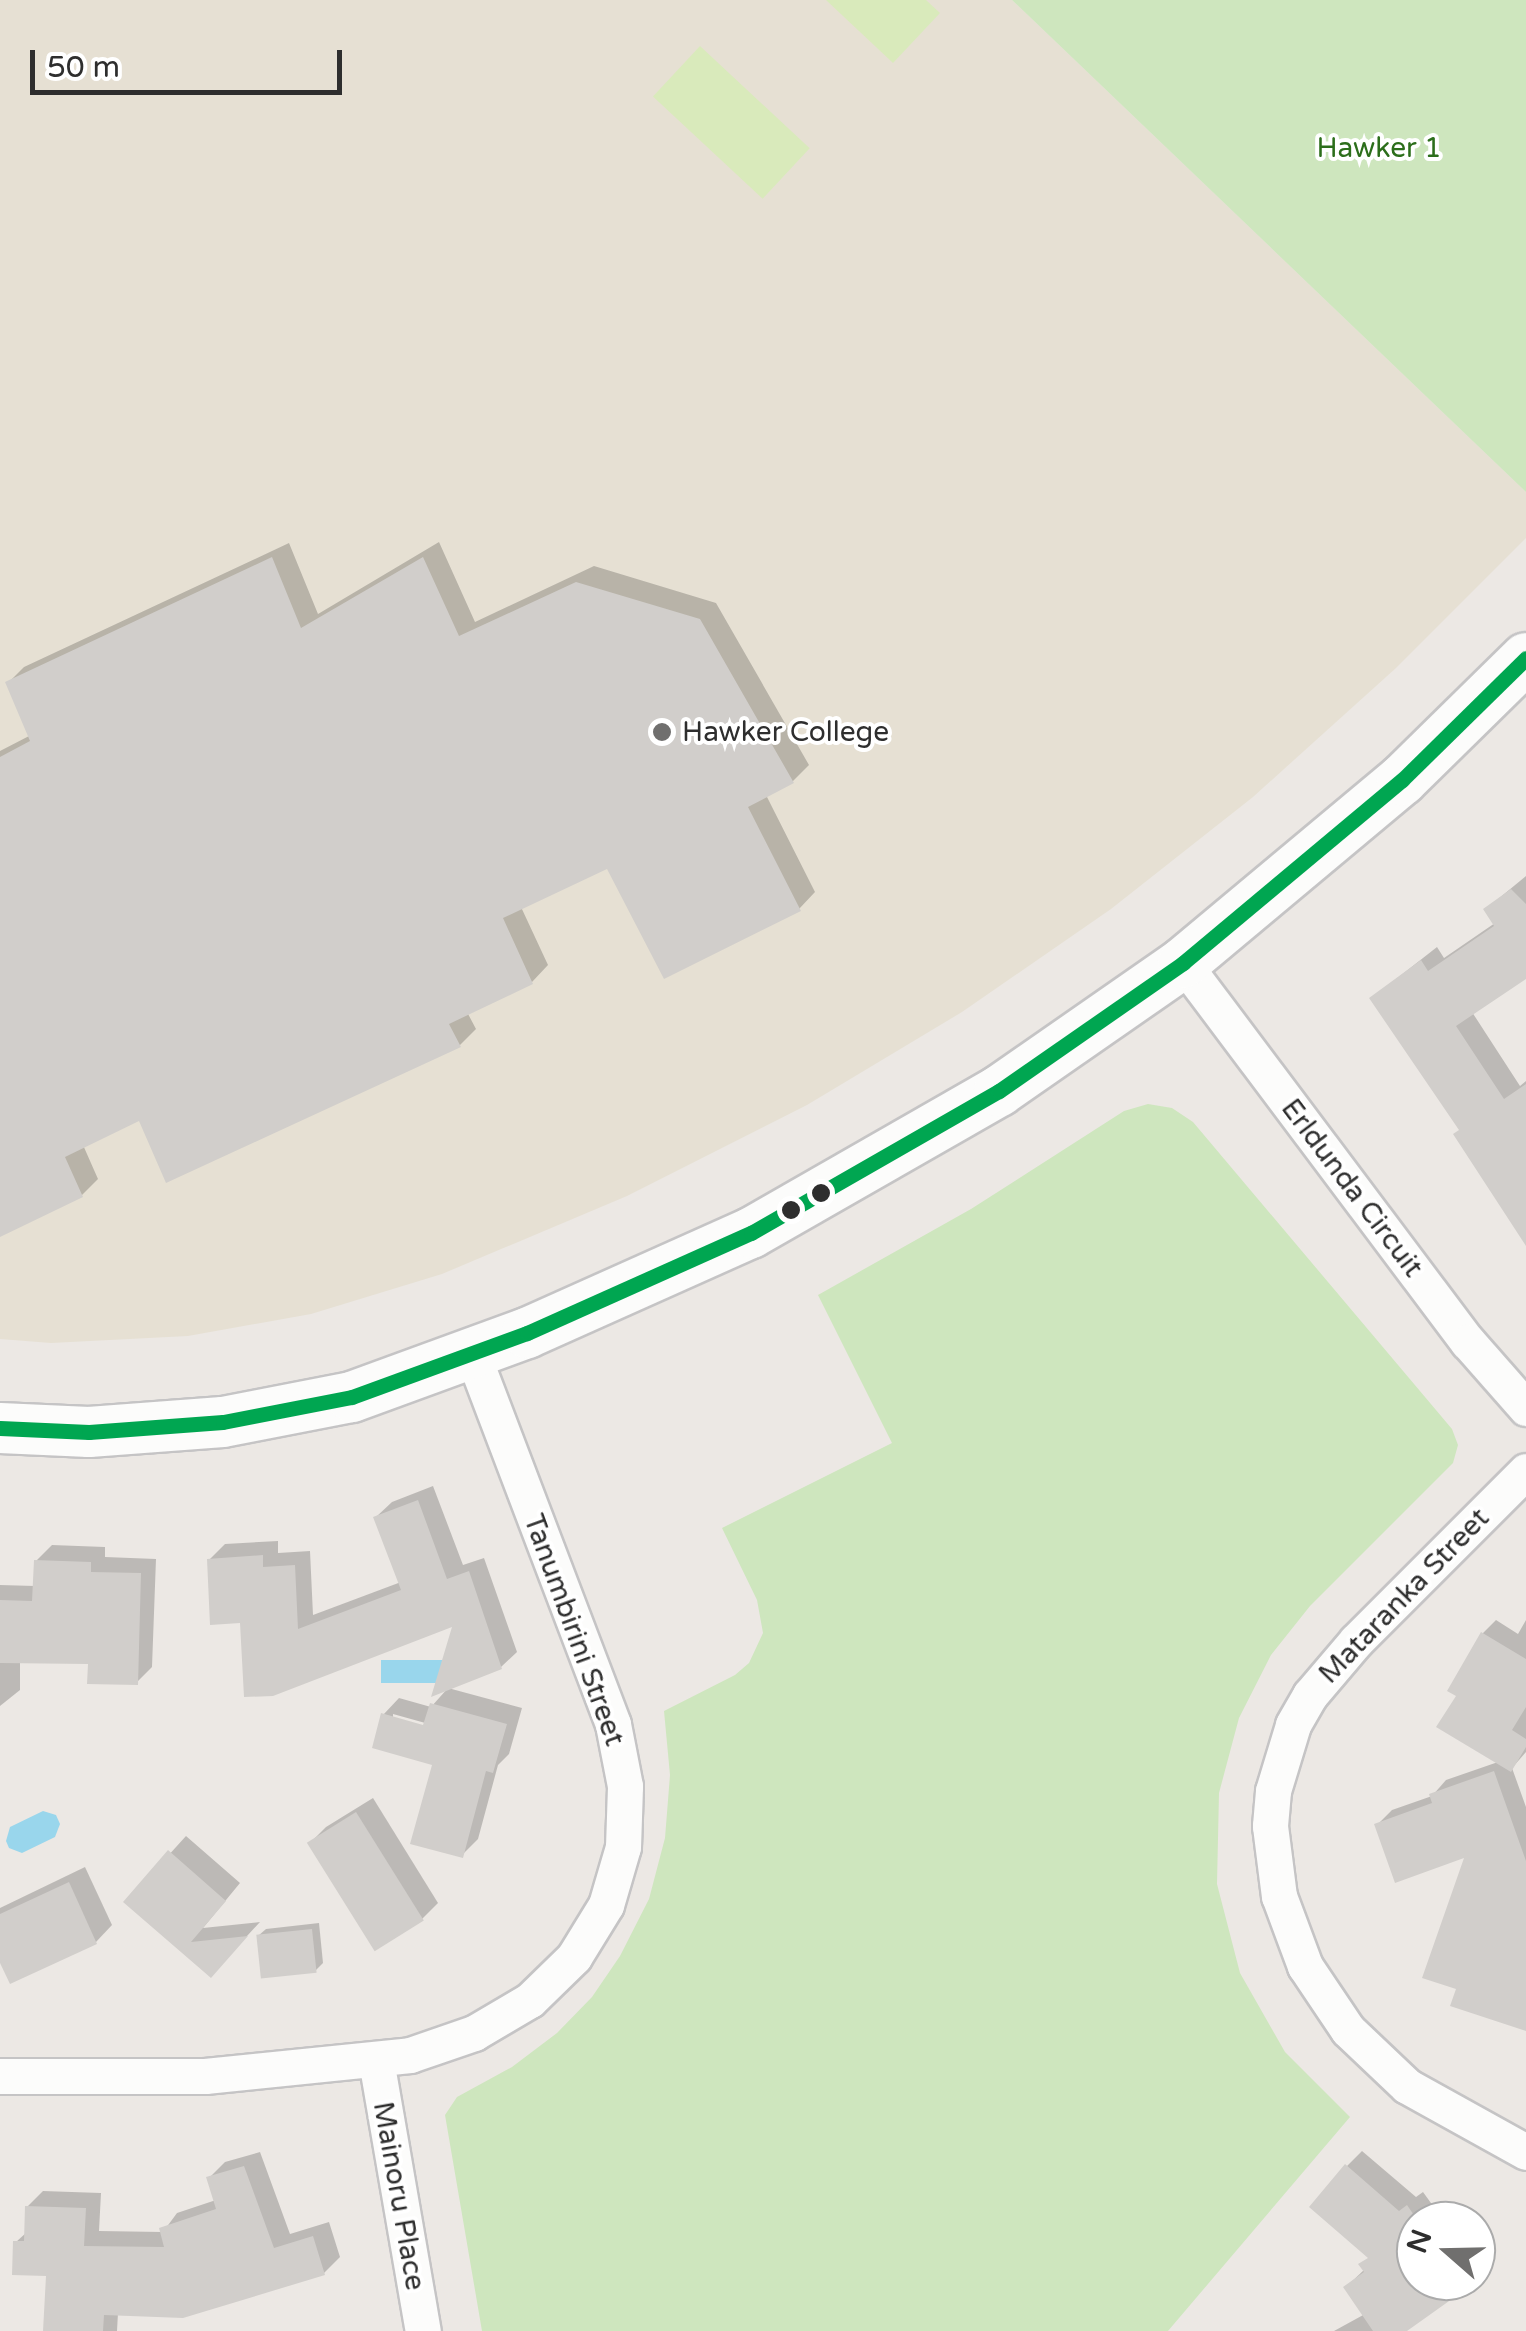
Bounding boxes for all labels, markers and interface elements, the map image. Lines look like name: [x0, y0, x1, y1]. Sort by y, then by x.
scale bar: [35, 30, 348, 92]
text: 50 m: [47, 49, 120, 86]
park label: Hawker 1: [1316, 131, 1442, 165]
place label: Hawker College: [682, 715, 889, 749]
marker: Hawker College: [651, 721, 673, 743]
street label: Erldunda Circuit: [1274, 1092, 1430, 1284]
unlabelled marker: [811, 1183, 831, 1203]
unlabelled marker: [781, 1200, 801, 1220]
street label: Mataranka Street: [1312, 1501, 1496, 1691]
street label: Tanumbirini Street: [517, 1510, 631, 1750]
street label: Mainoru Place: [366, 2099, 432, 2293]
north arrow: [1396, 2201, 1496, 2301]
text: N: [1400, 2225, 1440, 2258]

